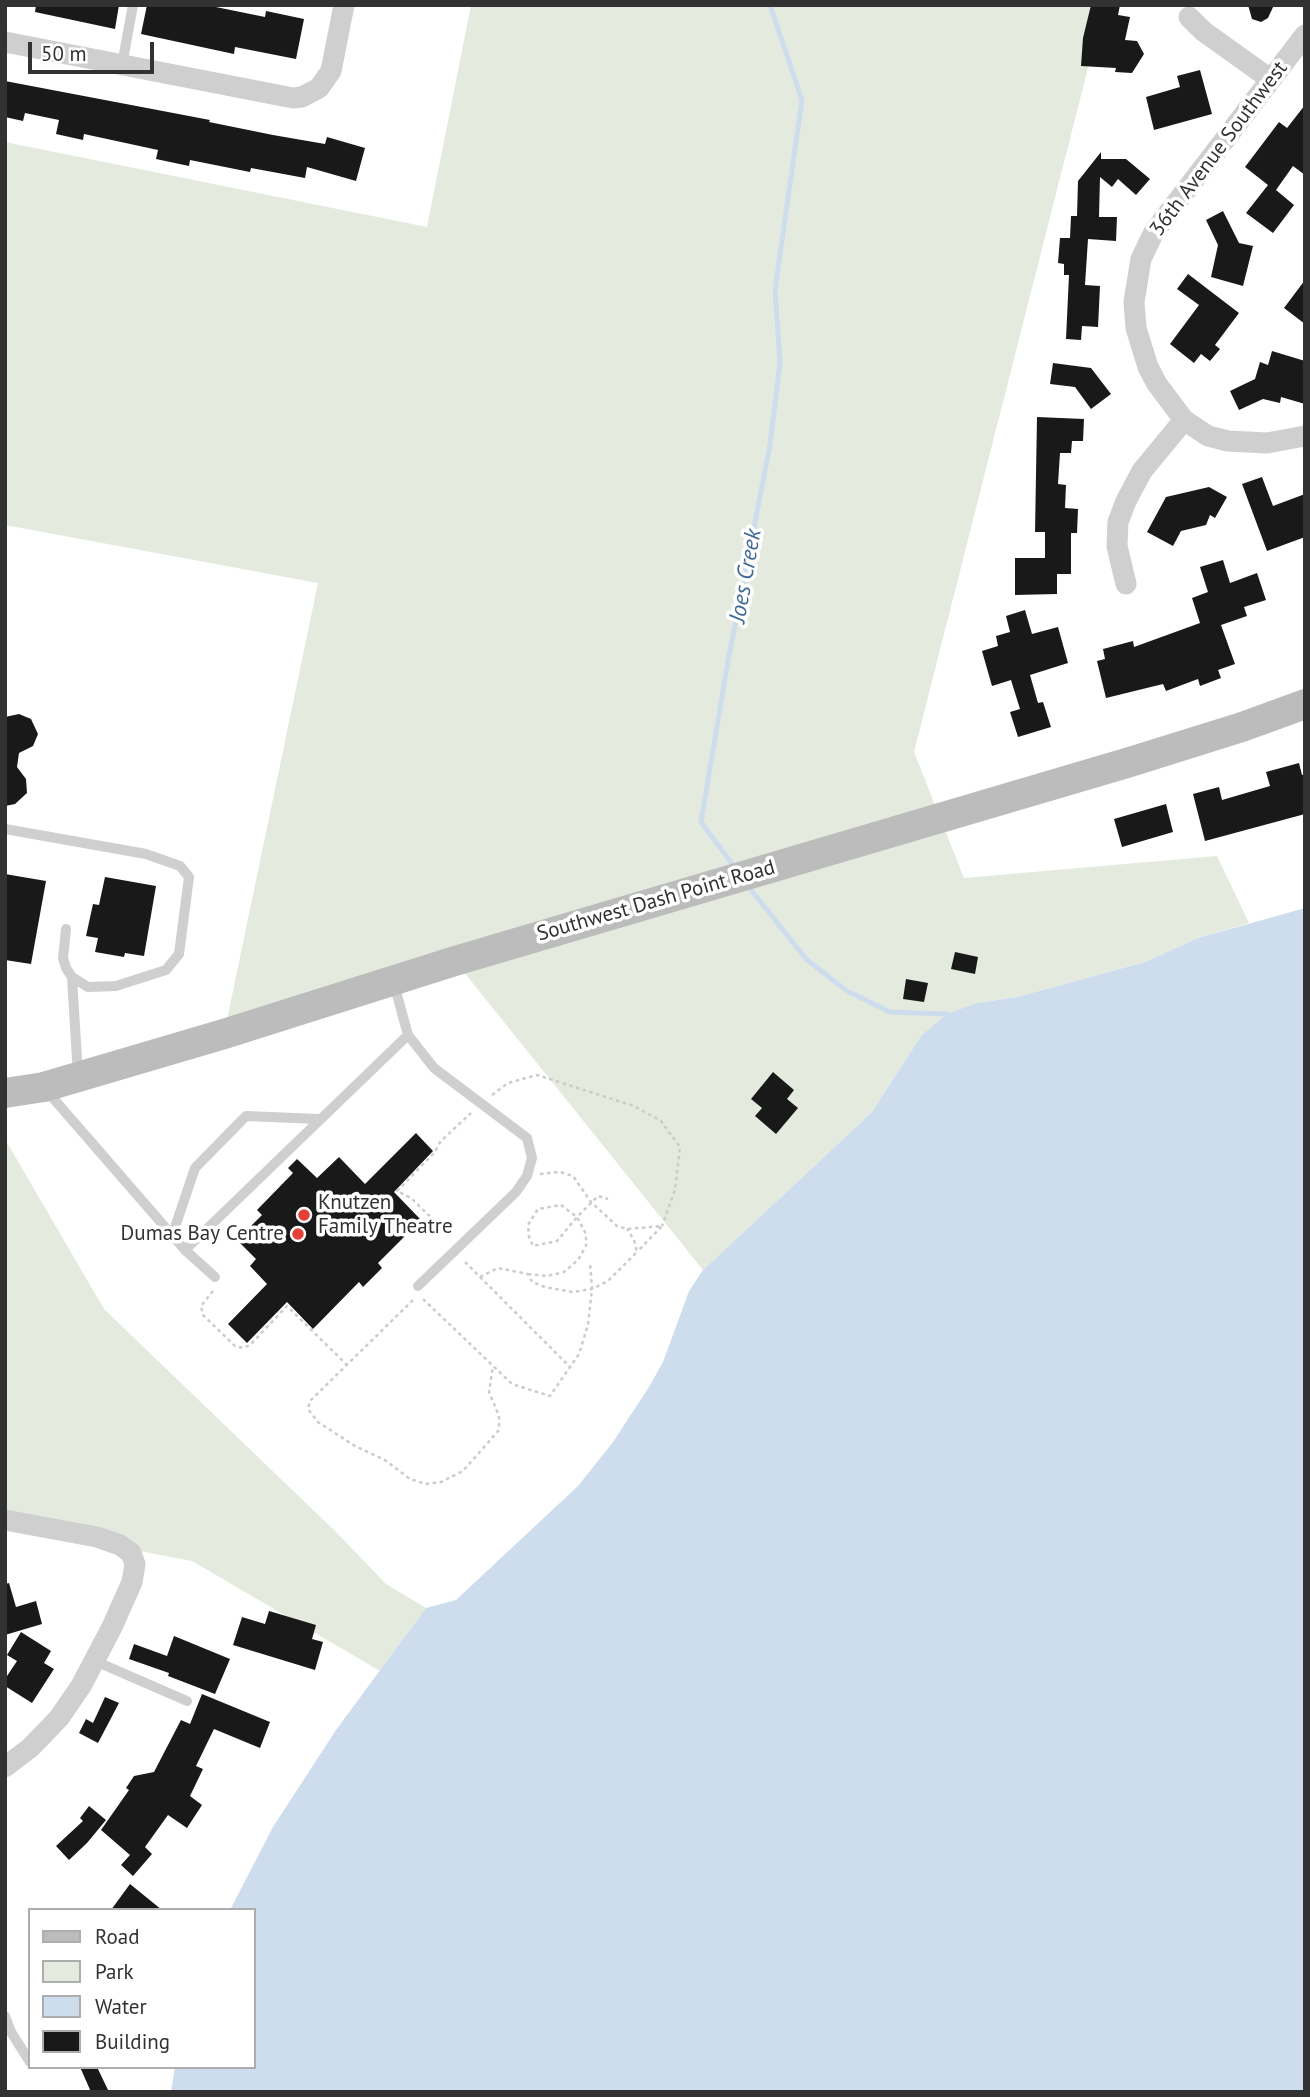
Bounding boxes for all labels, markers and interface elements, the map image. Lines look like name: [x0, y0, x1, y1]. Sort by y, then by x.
scale bar: [32, 28, 158, 72]
text: 50 m: [41, 40, 87, 67]
street label: 36th Avenue Southwest: [1145, 57, 1293, 241]
water label: Joes Creek: [724, 527, 768, 625]
street label: Southwest Dash Point Road: [534, 855, 778, 947]
place label: Knutzen Family Theatre: [318, 1190, 453, 1240]
marker: Knutzen Family Theatre: [296, 1207, 312, 1223]
place label: Dumas Bay Centre: [121, 1221, 284, 1247]
marker: Dumas Bay Centre: [290, 1226, 306, 1242]
legend: [28, 1908, 256, 2069]
text: Road: [95, 1923, 139, 1950]
text: Park: [95, 1958, 134, 1985]
text: Water: [95, 1993, 147, 2020]
text: Building: [95, 2028, 170, 2055]

